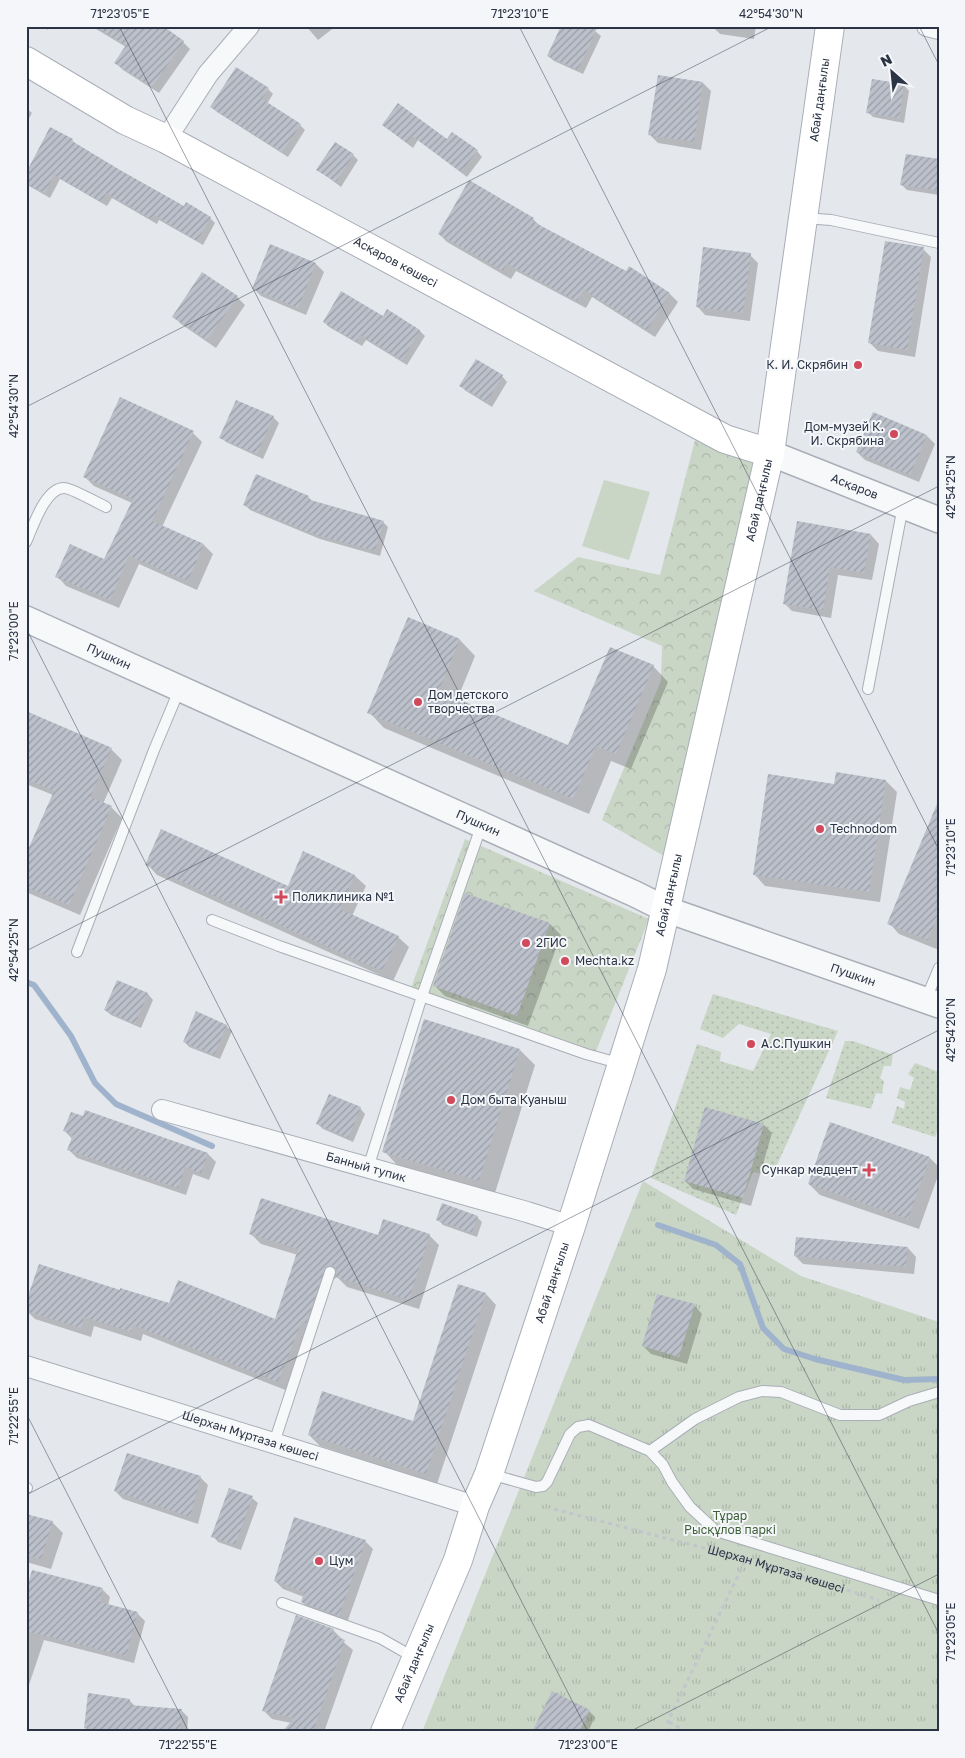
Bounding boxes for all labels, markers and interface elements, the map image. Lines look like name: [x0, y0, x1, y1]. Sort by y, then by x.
text: 71°23'05"E: [91, 6, 149, 21]
text: 71°23'10"E: [491, 6, 549, 21]
text: 42°54'30"N: [739, 6, 803, 21]
north arrow: [868, 48, 918, 98]
text: N: [877, 50, 894, 70]
street label: Абай даңғылы: [806, 57, 832, 143]
street label: Асқаров көшесі: [351, 233, 440, 290]
place label: К. И. Скрябин: [766, 357, 848, 372]
marker: К. И. Скрябин: [852, 359, 864, 371]
text: 42°54'30"N: [6, 374, 21, 438]
place label: Дом-музей К. И. Скрябина: [804, 419, 884, 448]
marker: Дом-музей К. И. Скрябина: [888, 428, 900, 440]
text: 42°54'25"N: [943, 455, 958, 519]
street label: Абай даңғылы: [742, 457, 775, 543]
street label: Асқаров: [829, 470, 881, 502]
text: 71°23'00"E: [6, 601, 21, 661]
street label: Пушкин: [85, 639, 134, 673]
place label: Дом детского творчества: [428, 687, 508, 716]
marker: Дом детского творчества: [412, 696, 424, 708]
street label: Пушкин: [454, 806, 503, 839]
text: 71°23'10"E: [943, 818, 958, 876]
place label: Technodom: [830, 821, 897, 836]
marker: Technodom: [814, 823, 826, 835]
street label: Абай даңғылы: [652, 852, 685, 938]
place label: Поликлиника №1: [292, 889, 394, 904]
marker: Поликлиника №1: [274, 890, 288, 904]
text: 42°54'25"N: [6, 918, 21, 982]
place label: 2ГИС: [536, 935, 567, 950]
marker: 2ГИС: [520, 937, 532, 949]
place label: Mechta.kz: [575, 953, 634, 968]
marker: Mechta.kz: [559, 955, 571, 967]
street label: Пушкин: [829, 960, 878, 989]
text: 42°54'20"N: [943, 998, 958, 1062]
place label: А.С.Пушкин: [761, 1036, 831, 1051]
marker: А.С.Пушкин: [745, 1038, 757, 1050]
place label: Дом быта Куаныш: [461, 1092, 567, 1107]
marker: Дом быта Куаныш: [445, 1094, 457, 1106]
street label: Банный тупик: [324, 1148, 408, 1185]
place label: Сункар медцент: [762, 1162, 858, 1177]
marker: Сункар медцент: [862, 1163, 876, 1177]
street label: Абай даңғылы: [531, 1240, 572, 1325]
text: 71°22'55"E: [6, 1387, 21, 1445]
street label: Шерхан Мұртаза көшесі: [180, 1407, 321, 1464]
park label: Тұрар Рысқұлов паркі: [684, 1508, 776, 1537]
street label: Шерхан Мұртаза көшесі: [706, 1541, 847, 1596]
place label: Цум: [329, 1553, 353, 1568]
marker: Цум: [313, 1555, 325, 1567]
text: 71°23'05"E: [943, 1603, 958, 1661]
street label: Абай даңғылы: [390, 1621, 437, 1705]
text: 71°22'55"E: [159, 1737, 217, 1752]
text: 71°23'00"E: [558, 1737, 618, 1752]

